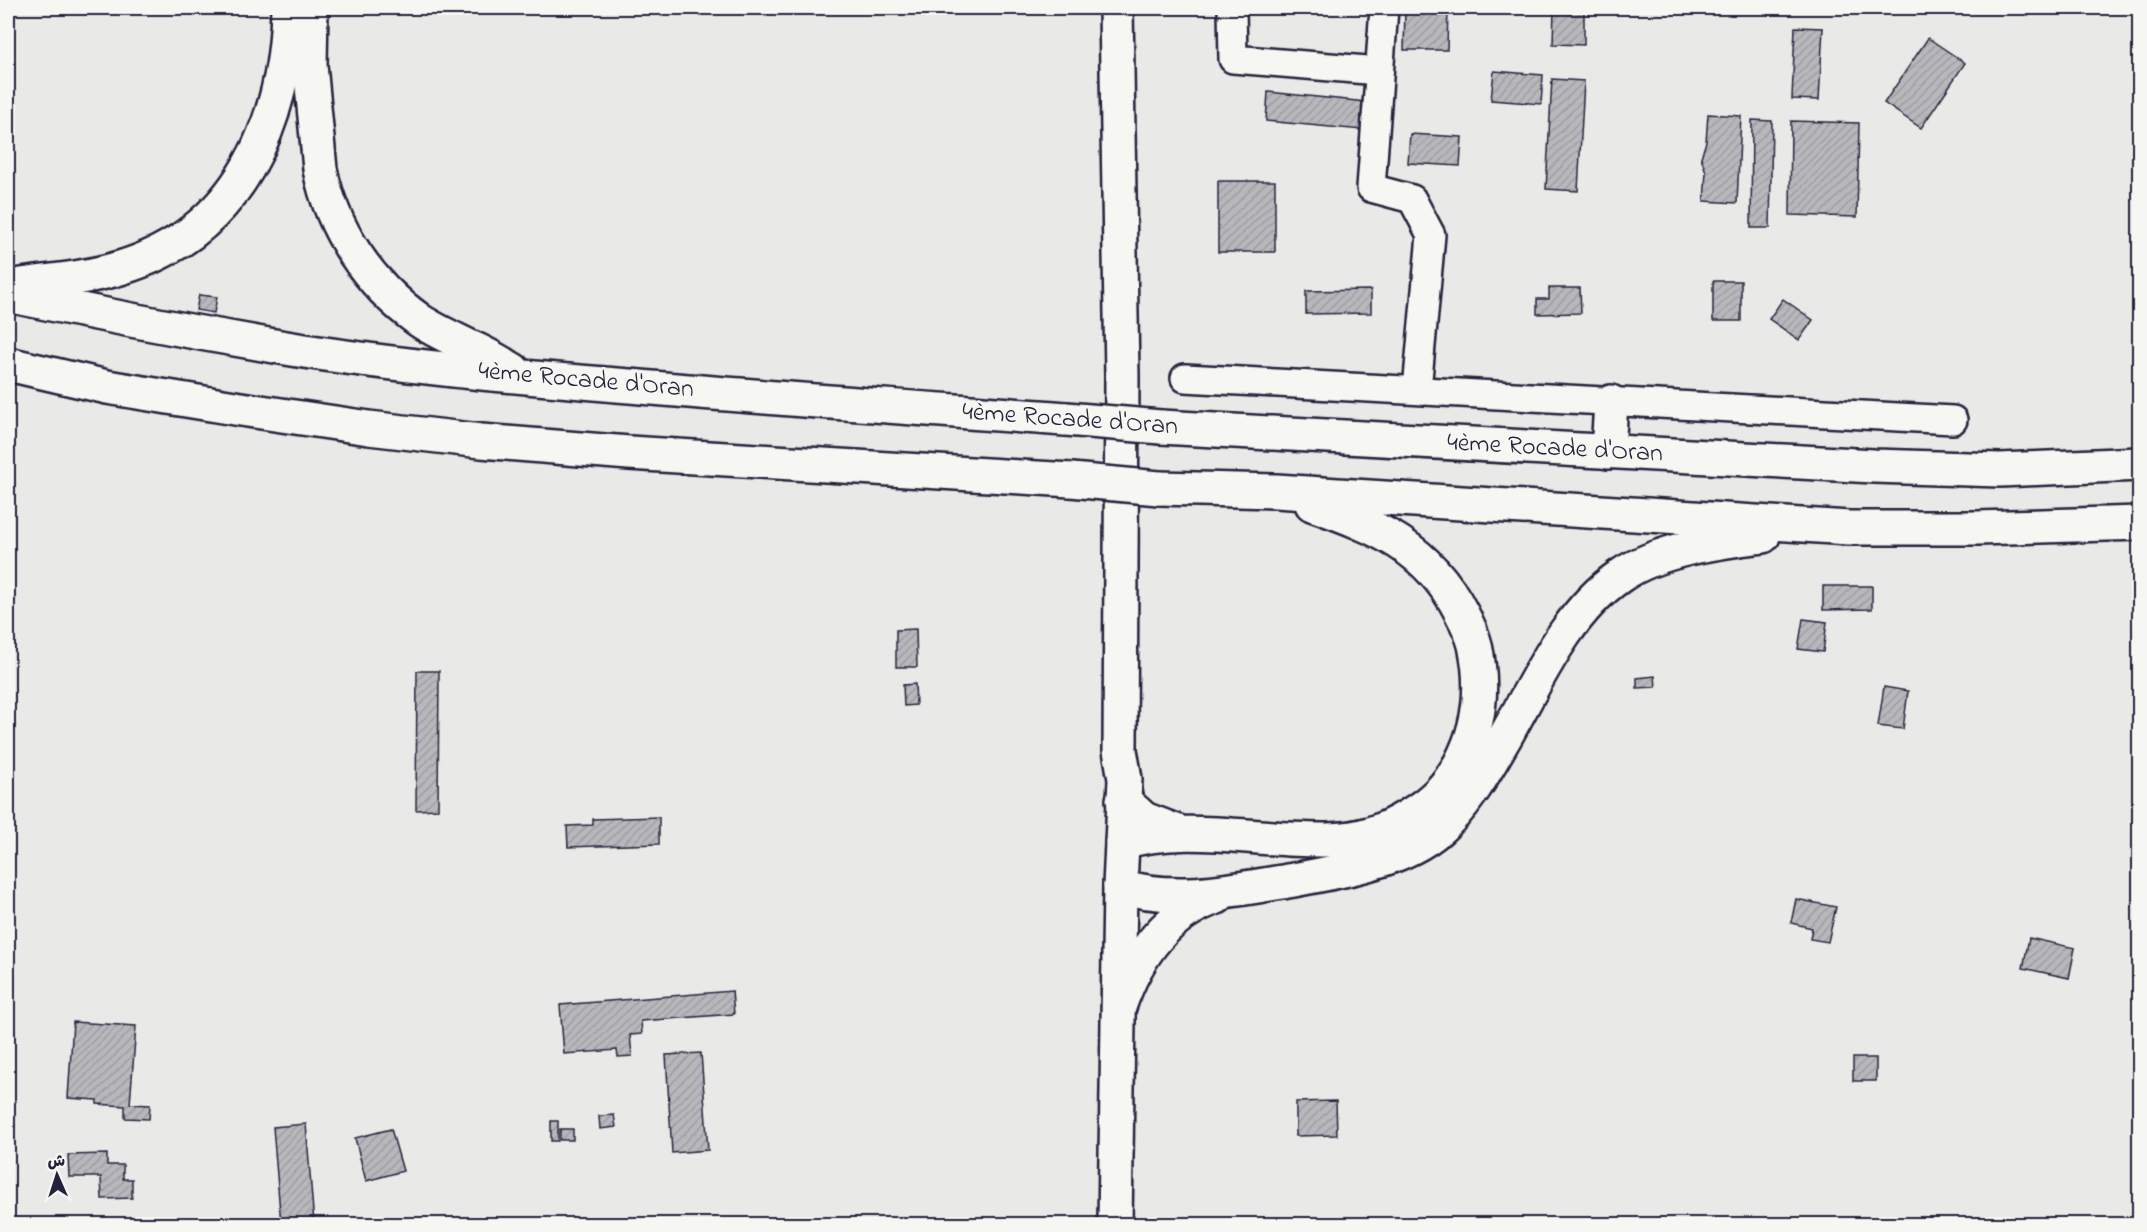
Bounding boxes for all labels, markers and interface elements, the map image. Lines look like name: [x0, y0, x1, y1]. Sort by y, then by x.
street label: 4ème Rocade d'Oran: [477, 353, 695, 409]
street label: 4ème Rocade d'Oran: [961, 394, 1179, 446]
street label: 4ème Rocade d'Oran: [1446, 424, 1664, 474]
north arrow: [27, 1145, 87, 1205]
text: ش: [47, 1150, 66, 1174]

